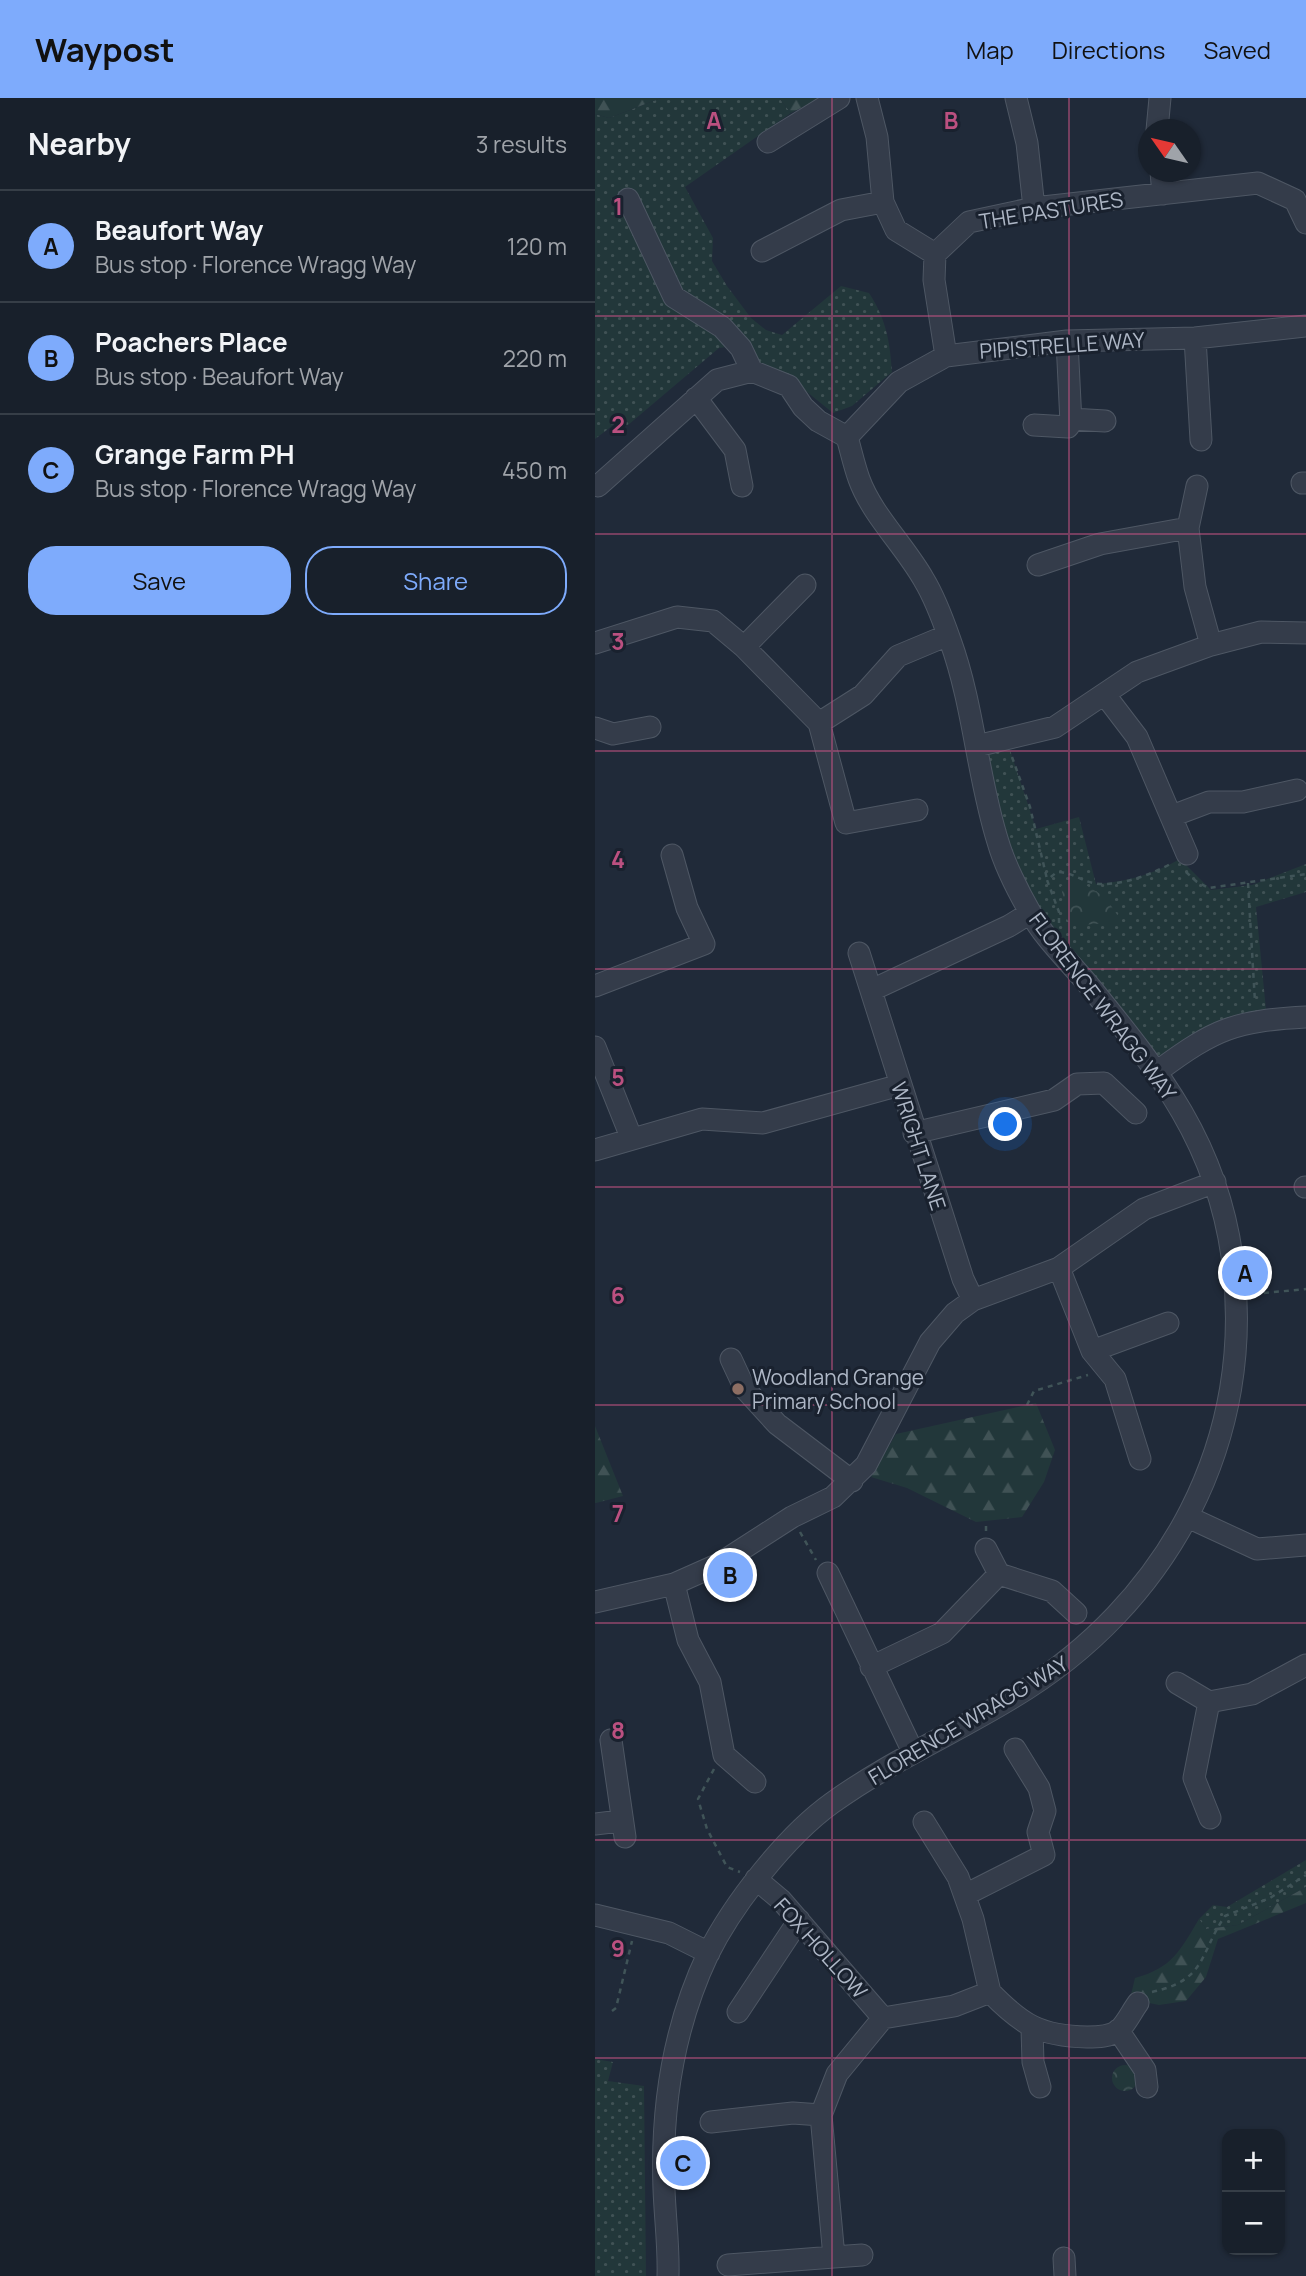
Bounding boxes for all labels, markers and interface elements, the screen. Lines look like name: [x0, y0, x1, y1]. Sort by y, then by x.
text: Waypost: [35, 27, 175, 72]
text: Map: [966, 33, 1014, 66]
text: Directions: [1052, 33, 1165, 66]
text: Saved: [1203, 33, 1271, 66]
text: A: [706, 104, 722, 136]
text: B: [944, 104, 958, 136]
north arrow: [1138, 119, 1201, 182]
text: Nearby: [28, 123, 131, 164]
text: 3 results: [476, 128, 567, 160]
street label: THE PASTURES: [977, 185, 1125, 235]
text: 1: [613, 190, 623, 222]
text: Beaufort Way: [95, 212, 263, 248]
text: A: [43, 230, 59, 262]
text: 120 m: [507, 230, 567, 262]
text: Bus stop · Florence Wragg Way: [95, 248, 416, 280]
text: Poachers Place: [95, 324, 288, 360]
street label: PIPISTRELLE WAY: [979, 325, 1146, 365]
text: B: [44, 342, 58, 374]
text: 220 m: [503, 342, 567, 374]
text: Bus stop · Beaufort Way: [95, 360, 344, 392]
text: 2: [611, 408, 625, 440]
text: Grange Farm PH: [95, 436, 295, 472]
text: C: [43, 454, 60, 486]
text: 450 m: [502, 454, 567, 486]
text: Bus stop · Florence Wragg Way: [95, 472, 416, 504]
button: Save: [28, 546, 291, 615]
button: Share: [305, 546, 567, 615]
text: 3: [611, 625, 625, 657]
text: 4: [611, 843, 625, 875]
street label: FLORENCE WRAGG WAY: [1023, 906, 1183, 1106]
text: 5: [611, 1061, 625, 1093]
street label: WRIGHT LANE: [885, 1078, 953, 1214]
your location: [988, 1107, 1022, 1141]
pin: A: [1222, 1247, 1268, 1299]
text: 6: [611, 1279, 625, 1311]
place label: Woodland Grange Primary School: [752, 1363, 924, 1415]
marker: Woodland Grange Primary School: [730, 1381, 746, 1397]
text: 7: [612, 1497, 624, 1529]
pin: B: [707, 1549, 753, 1601]
street label: FLORENCE WRAGG WAY: [863, 1649, 1073, 1791]
text: 8: [611, 1714, 625, 1746]
street label: FOX HOLLOW: [768, 1892, 874, 2005]
text: 9: [611, 1932, 625, 1964]
map controls: [1222, 2129, 1285, 2255]
button: +: [1222, 2129, 1285, 2192]
pin: C: [660, 2137, 706, 2189]
button: −: [1222, 2192, 1285, 2255]

